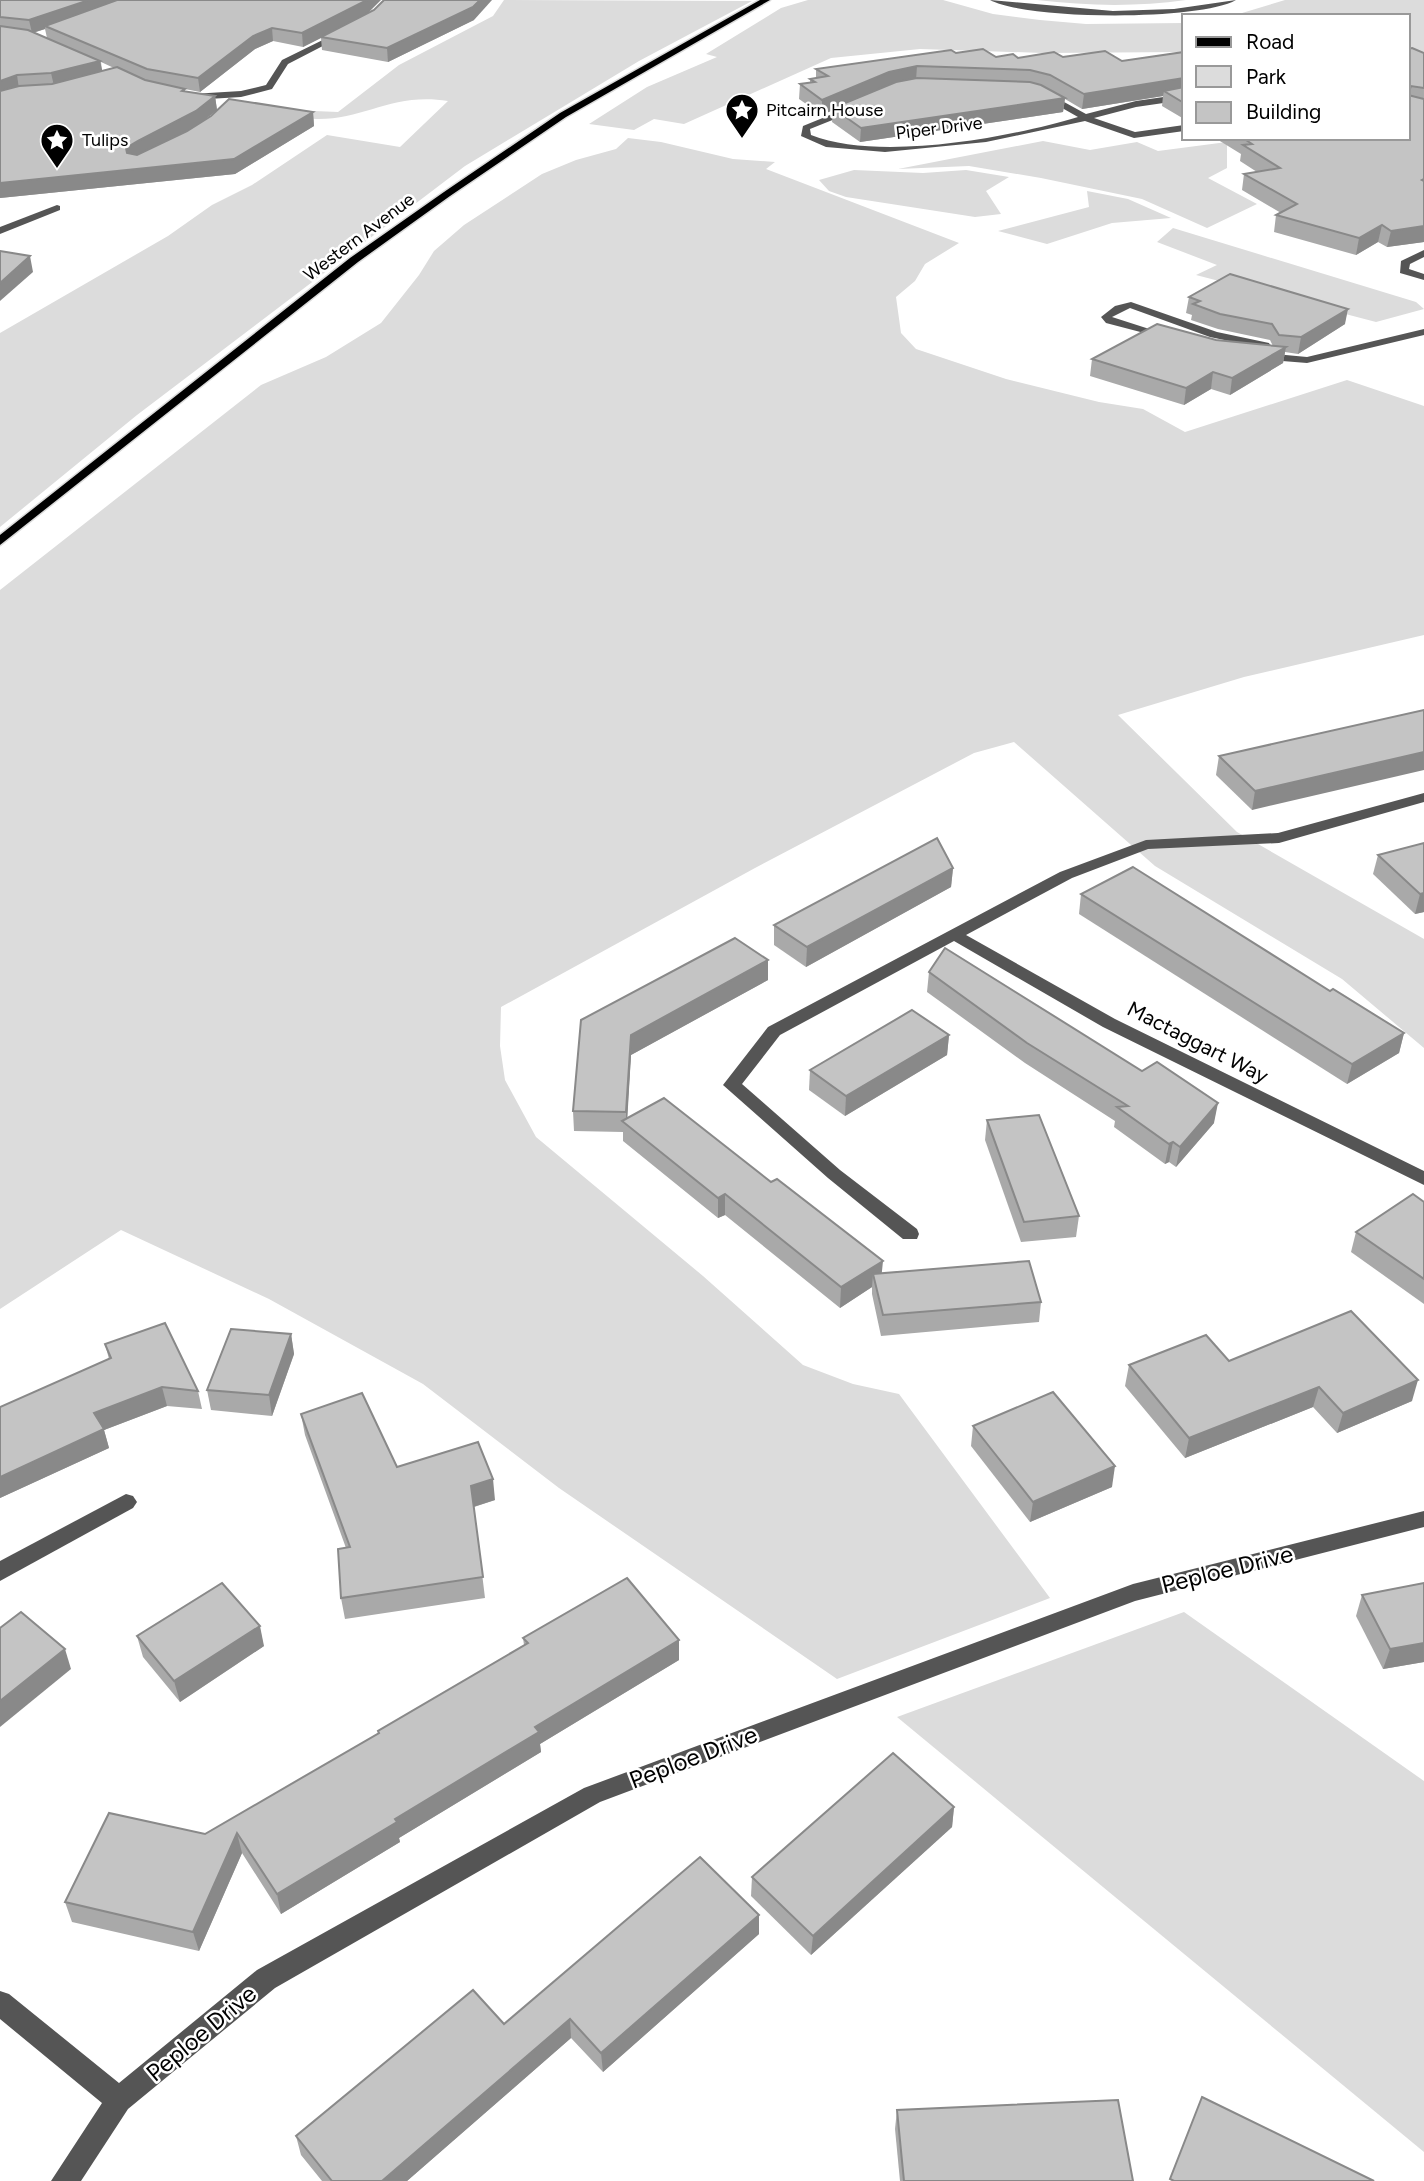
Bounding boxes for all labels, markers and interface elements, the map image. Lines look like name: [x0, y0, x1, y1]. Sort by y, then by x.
legend: [1182, 14, 1410, 140]
text: Road: [1246, 29, 1294, 54]
text: Park: [1246, 64, 1287, 89]
place icon: Pitcairn House: [723, 91, 761, 140]
place label: Pitcairn House: [766, 99, 883, 121]
text: Building: [1246, 99, 1321, 124]
street label: Piper Drive: [894, 112, 984, 144]
place icon: Tulips: [38, 121, 76, 170]
place label: Tulips: [82, 129, 128, 151]
street label: Western Avenue: [299, 188, 419, 286]
street label: Mactaggart Way: [1123, 996, 1273, 1088]
street label: Peploe Drive: [1158, 1539, 1296, 1599]
street label: Peploe Drive: [625, 1719, 761, 1795]
street label: Peploe Drive: [140, 1979, 262, 2087]

